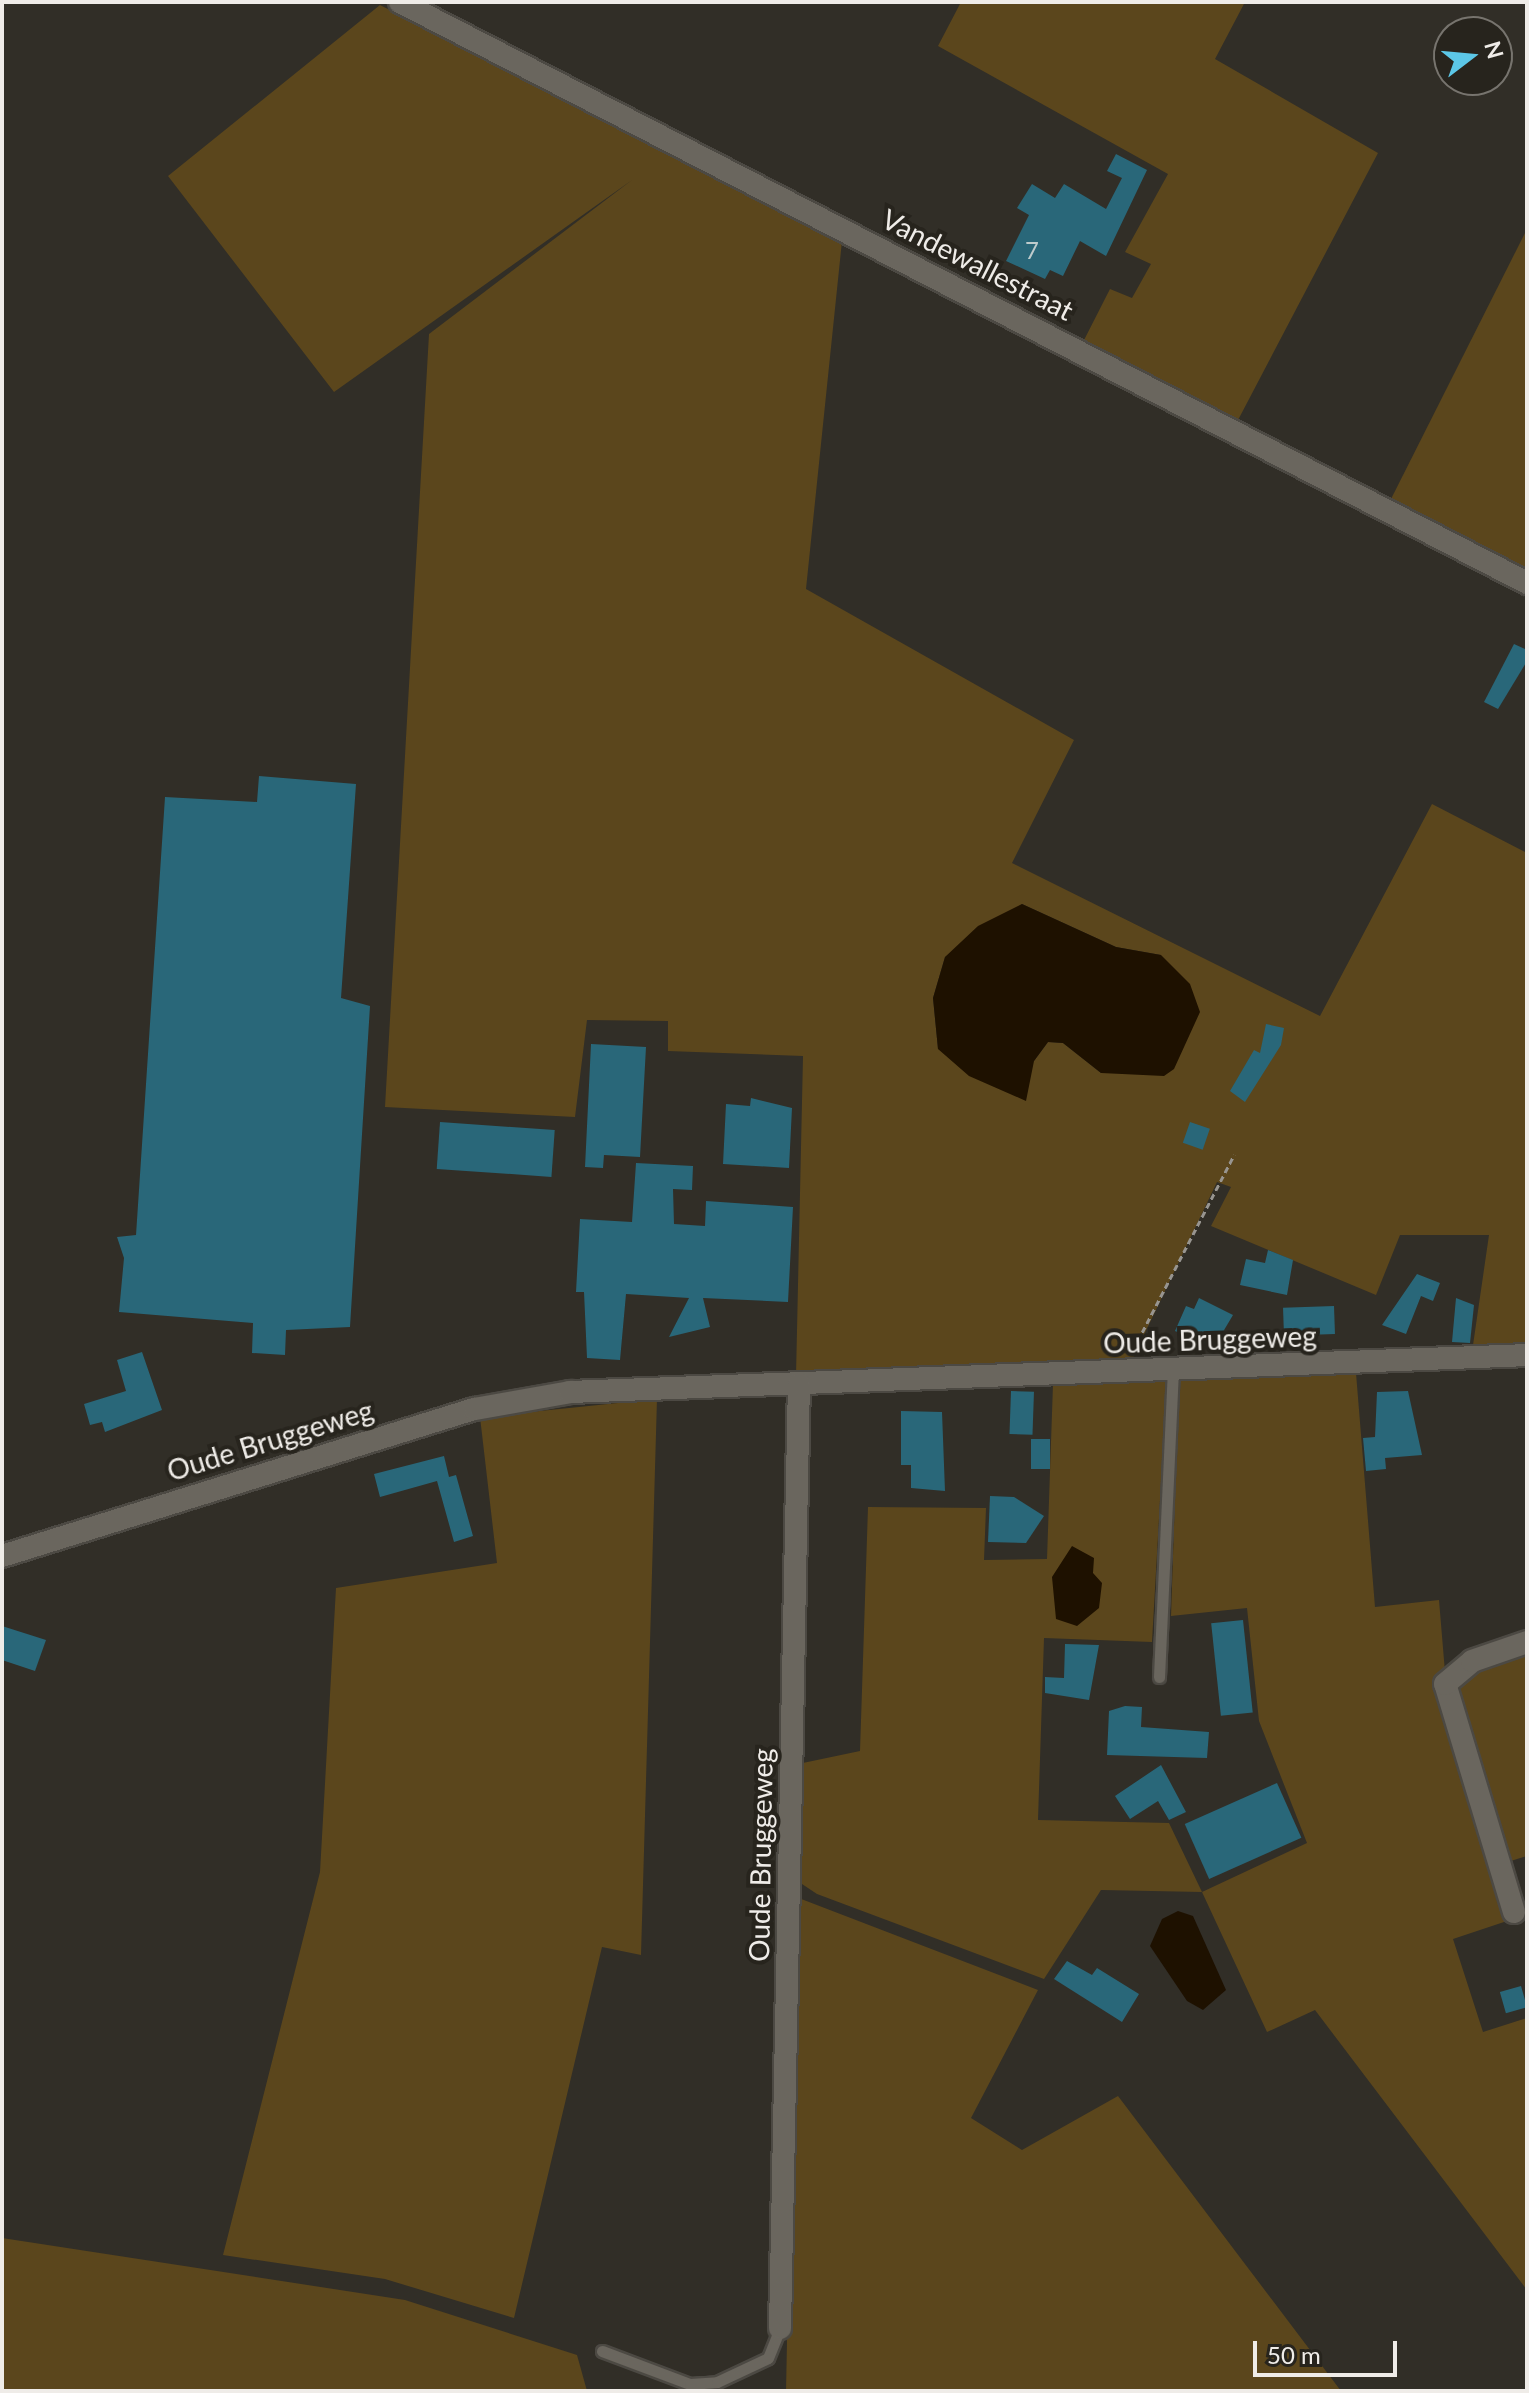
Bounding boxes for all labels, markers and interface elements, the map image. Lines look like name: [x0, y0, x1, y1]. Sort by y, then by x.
north arrow: [1433, 16, 1513, 96]
text: N: [1479, 38, 1510, 62]
street label: Vandewallestraat: [877, 201, 1079, 327]
house number: 7: [1025, 236, 1039, 264]
street label: Oude Bruggeweg: [1103, 1318, 1317, 1360]
street label: Oude Bruggeweg: [163, 1393, 377, 1487]
street label: Oude Bruggeweg: [741, 1748, 779, 1962]
scale bar: [1257, 2325, 1401, 2375]
text: 50 m: [1267, 2340, 1321, 2369]

